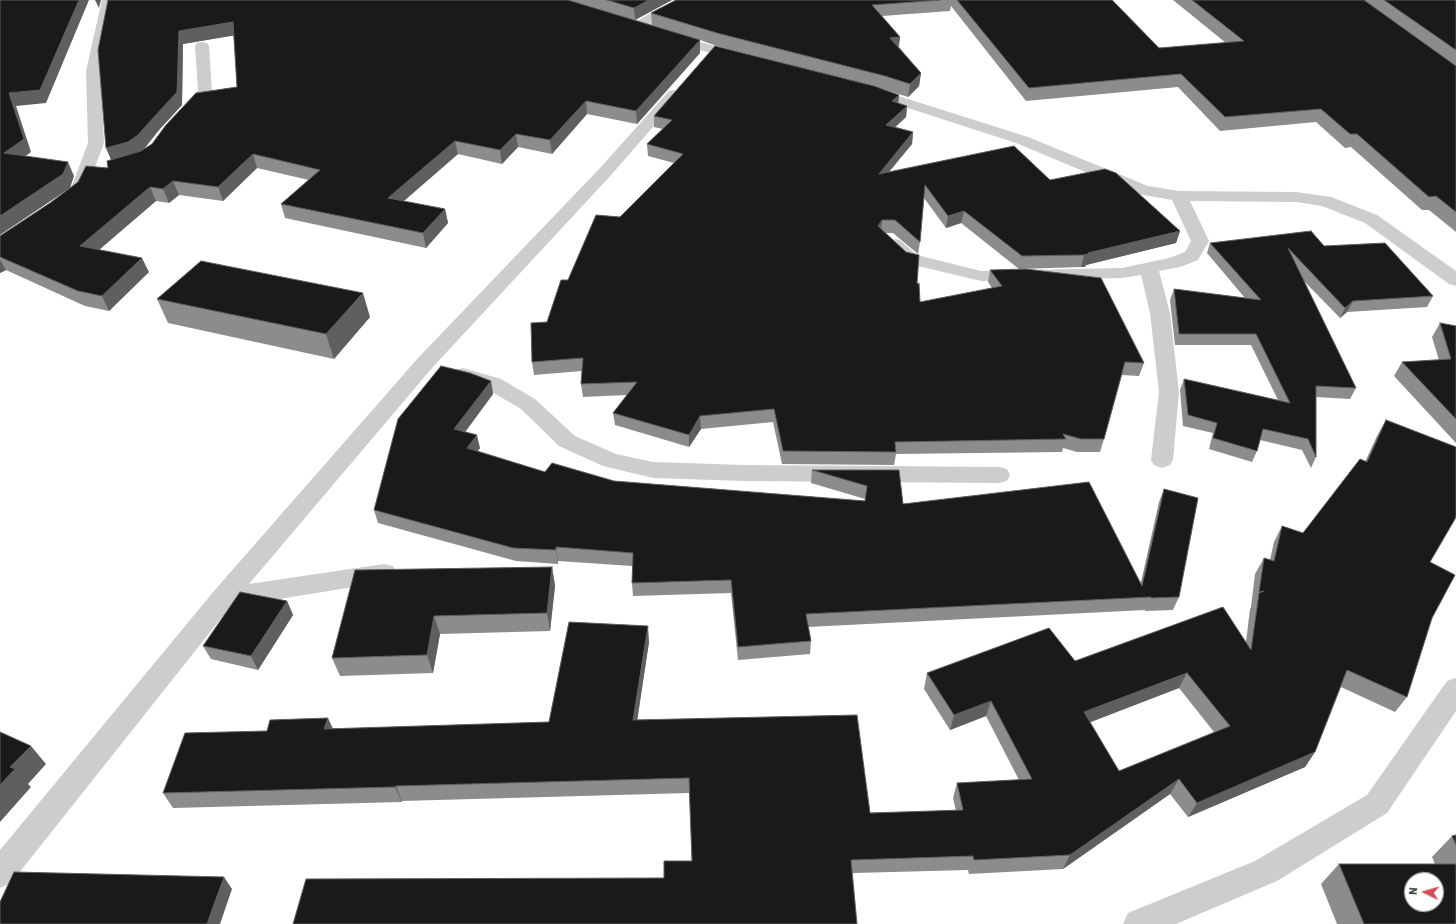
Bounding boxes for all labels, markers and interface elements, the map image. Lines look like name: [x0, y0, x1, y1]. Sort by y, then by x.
north arrow: [1404, 872, 1444, 912]
text: N: [1406, 887, 1419, 895]

